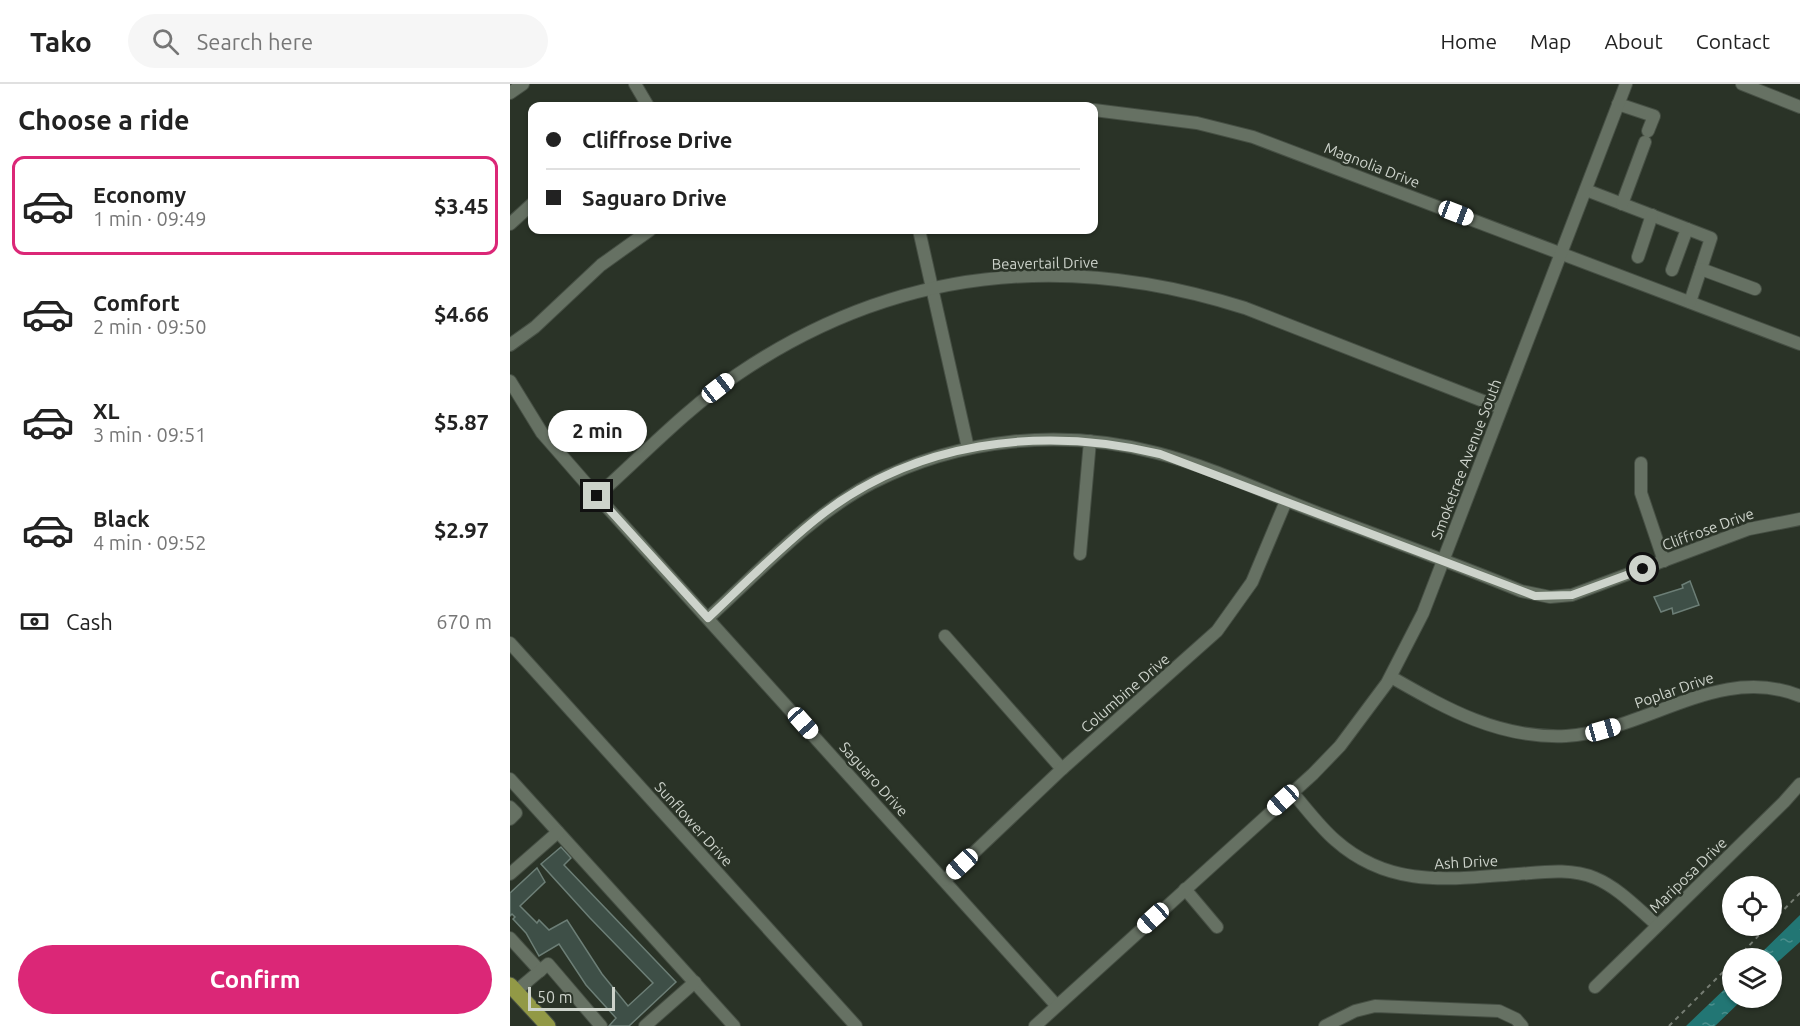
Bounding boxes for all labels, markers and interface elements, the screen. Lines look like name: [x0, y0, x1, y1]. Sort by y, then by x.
search box: [128, 14, 548, 68]
icon: search: [149, 25, 182, 58]
text: Tako: [30, 26, 92, 57]
text: Search here: [197, 29, 313, 54]
text: Home: [1440, 29, 1497, 53]
text: Map: [1530, 29, 1571, 53]
text: About: [1604, 29, 1663, 53]
text: Contact: [1696, 29, 1770, 53]
text: Choose a ride: [18, 105, 190, 135]
text: Cliffrose Drive: [582, 127, 732, 152]
street label: Magnolia Drive: [1322, 139, 1422, 191]
icon: car: [21, 179, 75, 233]
text: Economy: [93, 182, 186, 207]
text: Saguaro Drive: [582, 185, 727, 210]
text: $3.45: [434, 193, 489, 218]
car: [1436, 198, 1476, 228]
text: 1 min · 09:49: [93, 207, 207, 230]
street label: Beavertail Drive: [991, 254, 1099, 272]
icon: car: [21, 287, 75, 341]
text: Comfort: [93, 290, 180, 315]
text: $4.66: [434, 301, 489, 326]
text: 2 min · 09:50: [93, 315, 207, 338]
car: [698, 370, 738, 406]
street label: Smoketree Avenue South: [1428, 376, 1504, 542]
icon: car: [21, 395, 75, 449]
text: XL: [93, 398, 120, 423]
text: $5.87: [434, 409, 489, 434]
callout: 2 min: [548, 409, 646, 451]
text: 2 min: [572, 419, 623, 442]
text: 3 min · 09:51: [93, 423, 207, 446]
route end: [583, 482, 610, 509]
icon: car: [21, 503, 75, 557]
street label: Cliffrose Drive: [1660, 505, 1756, 553]
text: Black: [93, 506, 150, 531]
text: $2.97: [434, 517, 489, 542]
text: 4 min · 09:52: [93, 531, 207, 554]
route start: [1629, 555, 1656, 582]
icon: cash: [18, 605, 51, 638]
text: Cash: [66, 609, 113, 634]
text: 670 m: [436, 610, 492, 633]
street label: Columbine Drive: [1077, 650, 1173, 736]
street label: Poplar Drive: [1632, 669, 1716, 711]
car: [784, 704, 822, 742]
car: [1583, 716, 1623, 744]
street label: Saguaro Drive: [836, 738, 912, 820]
street label: Sunflower Drive: [652, 778, 736, 870]
car: [1264, 781, 1302, 819]
street label: Mariposa Drive: [1646, 834, 1730, 916]
car: [943, 845, 981, 883]
street label: Ash Drive: [1434, 852, 1498, 872]
map controls: [1722, 876, 1782, 1008]
button: locate: [1722, 876, 1782, 936]
car: [1134, 899, 1172, 937]
button: Confirm: [18, 945, 492, 1014]
button: layers: [1722, 948, 1782, 1008]
scale bar: [528, 984, 615, 1012]
text: 50 m: [537, 988, 573, 1006]

